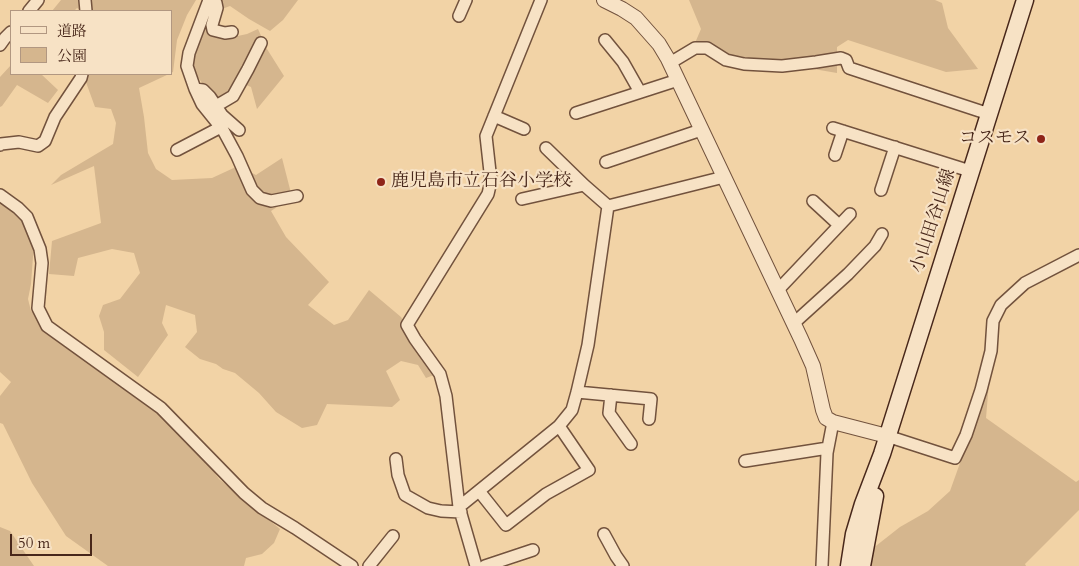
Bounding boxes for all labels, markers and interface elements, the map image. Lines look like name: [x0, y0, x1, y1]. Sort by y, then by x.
legend: [10, 10, 172, 75]
text: 道路: [57, 21, 87, 41]
text: 公園: [57, 46, 87, 66]
place label: コスモス: [959, 128, 1031, 150]
marker: コスモス: [1035, 133, 1047, 145]
street label: 小山田谷山線: [907, 166, 961, 276]
place label: 鹿児島市立石谷小学校: [391, 171, 571, 193]
marker: 鹿児島市立石谷小学校: [375, 176, 387, 188]
scale bar: [12, 524, 95, 556]
text: 50 m: [18, 533, 50, 553]

